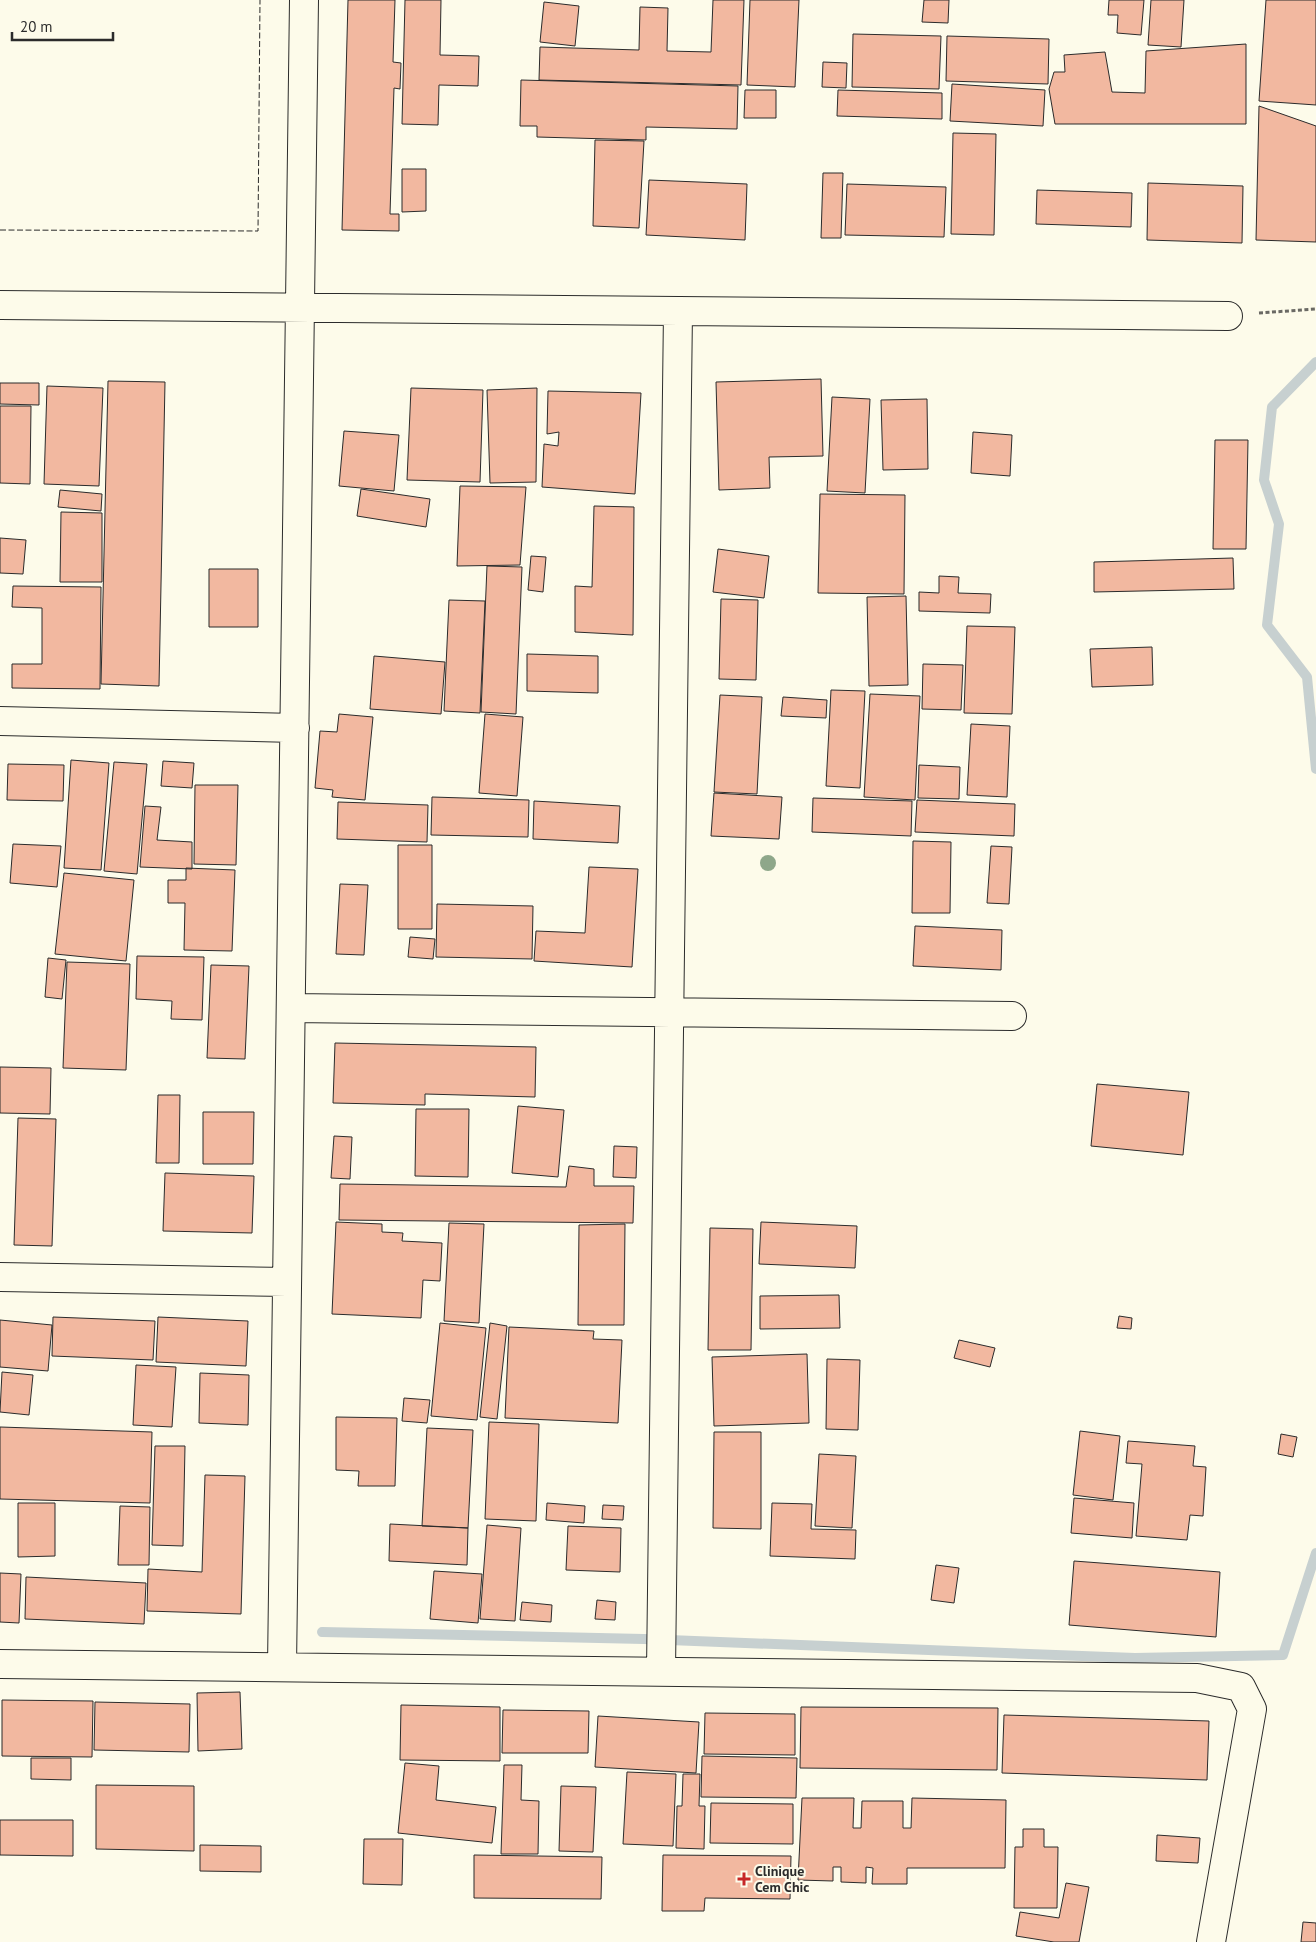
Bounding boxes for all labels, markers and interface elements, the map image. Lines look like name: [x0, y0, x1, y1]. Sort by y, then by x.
scale bar: [12, 10, 114, 42]
text: 20 m: [20, 17, 53, 36]
place label: Clinique Cem Chic: [755, 1862, 809, 1896]
marker: Clinique Cem Chic: [737, 1872, 751, 1886]

